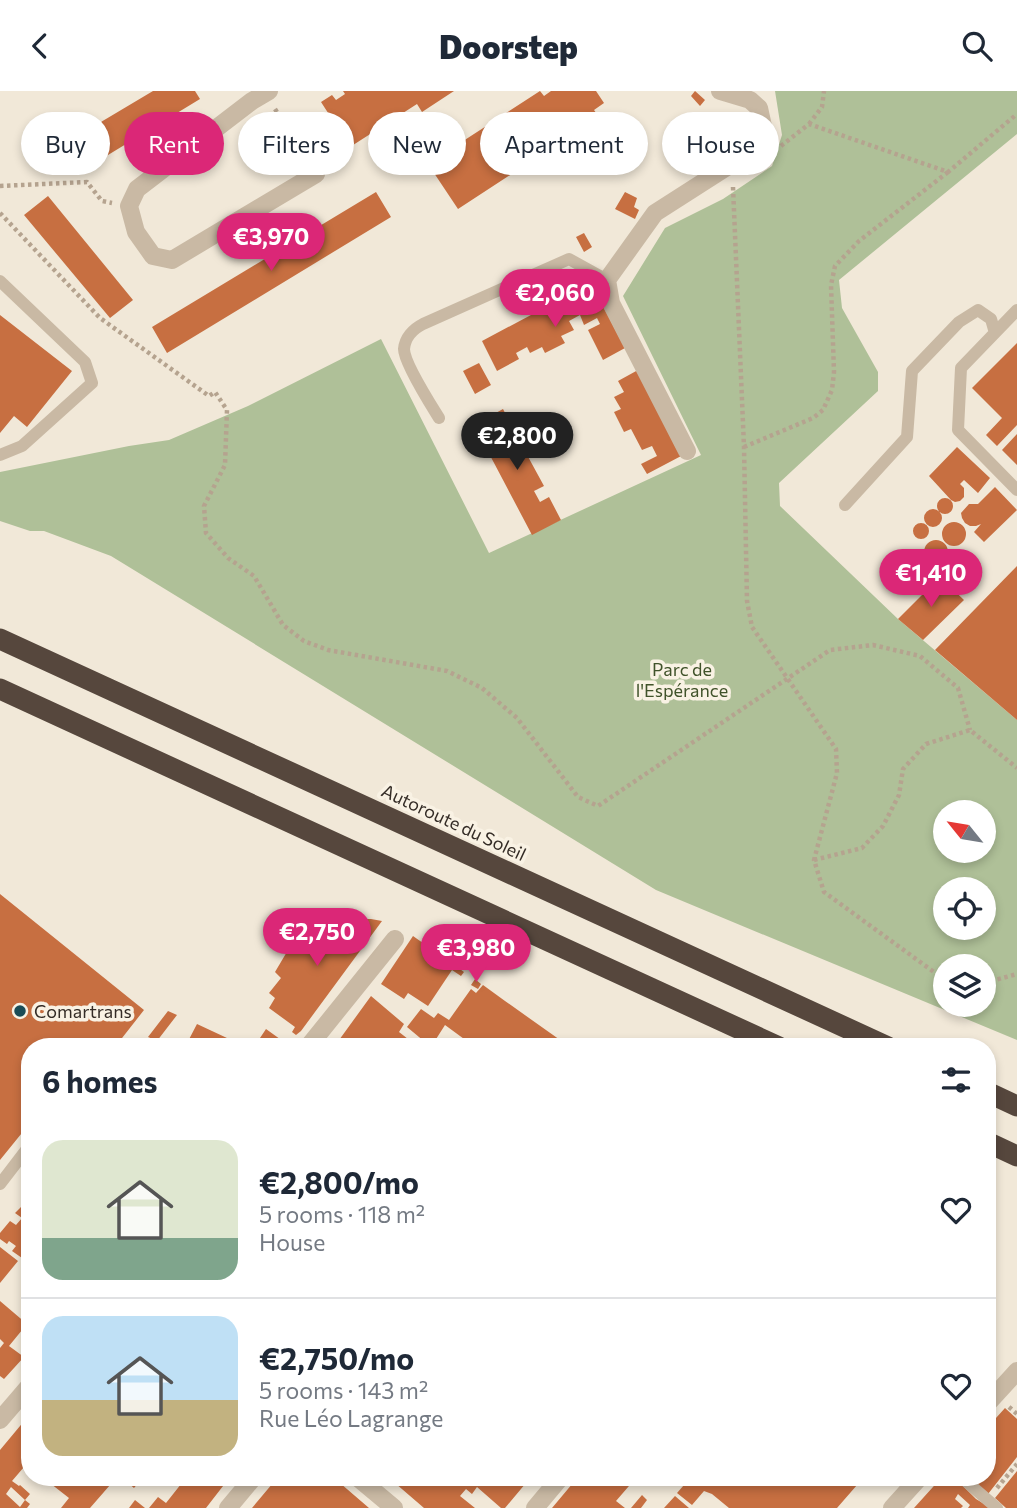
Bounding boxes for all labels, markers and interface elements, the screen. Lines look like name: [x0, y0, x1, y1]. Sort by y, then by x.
text: Doorstep: [439, 26, 578, 66]
icon: back: [21, 27, 59, 65]
icon: search: [958, 27, 996, 65]
chip: Buy: [21, 112, 110, 175]
chip: Rent: [124, 112, 224, 175]
chip: Filters: [238, 112, 354, 175]
chip: New: [368, 112, 466, 175]
chip: Apartment: [480, 112, 648, 175]
chip: House: [662, 112, 779, 175]
pin: €3,970: [214, 213, 328, 273]
text: €3,970: [233, 222, 309, 250]
pin: €2,060: [498, 269, 612, 329]
text: €2,060: [515, 278, 595, 306]
pin: €2,800: [460, 413, 574, 472]
text: €2,800: [477, 421, 557, 449]
pin: €1,410: [874, 549, 988, 609]
text: €1,410: [895, 558, 967, 586]
park label: Parc de l'Espérance: [636, 658, 728, 701]
street label: Autoroute du Soleil: [378, 779, 530, 865]
north arrow: [933, 800, 996, 863]
map controls: [933, 800, 996, 1017]
button: locate: [933, 877, 996, 940]
pin: €2,750: [260, 909, 374, 968]
text: €2,750: [279, 917, 355, 945]
pin: €3,980: [419, 925, 533, 984]
text: €3,980: [437, 933, 515, 961]
button: layers: [933, 954, 996, 1017]
place label: Comartrans: [34, 1000, 132, 1022]
marker: Comartrans: [12, 1003, 28, 1019]
icon: filters: [937, 1061, 975, 1099]
text: 6 homes: [42, 1062, 157, 1099]
text: €2,800/mo: [259, 1163, 419, 1200]
icon: home: [98, 1168, 182, 1252]
icon: heart: [937, 1191, 975, 1229]
text: 5 rooms · 118 m²: [259, 1200, 425, 1228]
text: House: [259, 1228, 325, 1256]
text: €2,750/mo: [259, 1339, 414, 1376]
icon: home: [98, 1344, 182, 1428]
icon: heart: [937, 1367, 975, 1405]
text: 5 rooms · 143 m²: [259, 1376, 428, 1404]
text: Rue Léo Lagrange: [259, 1404, 443, 1432]

